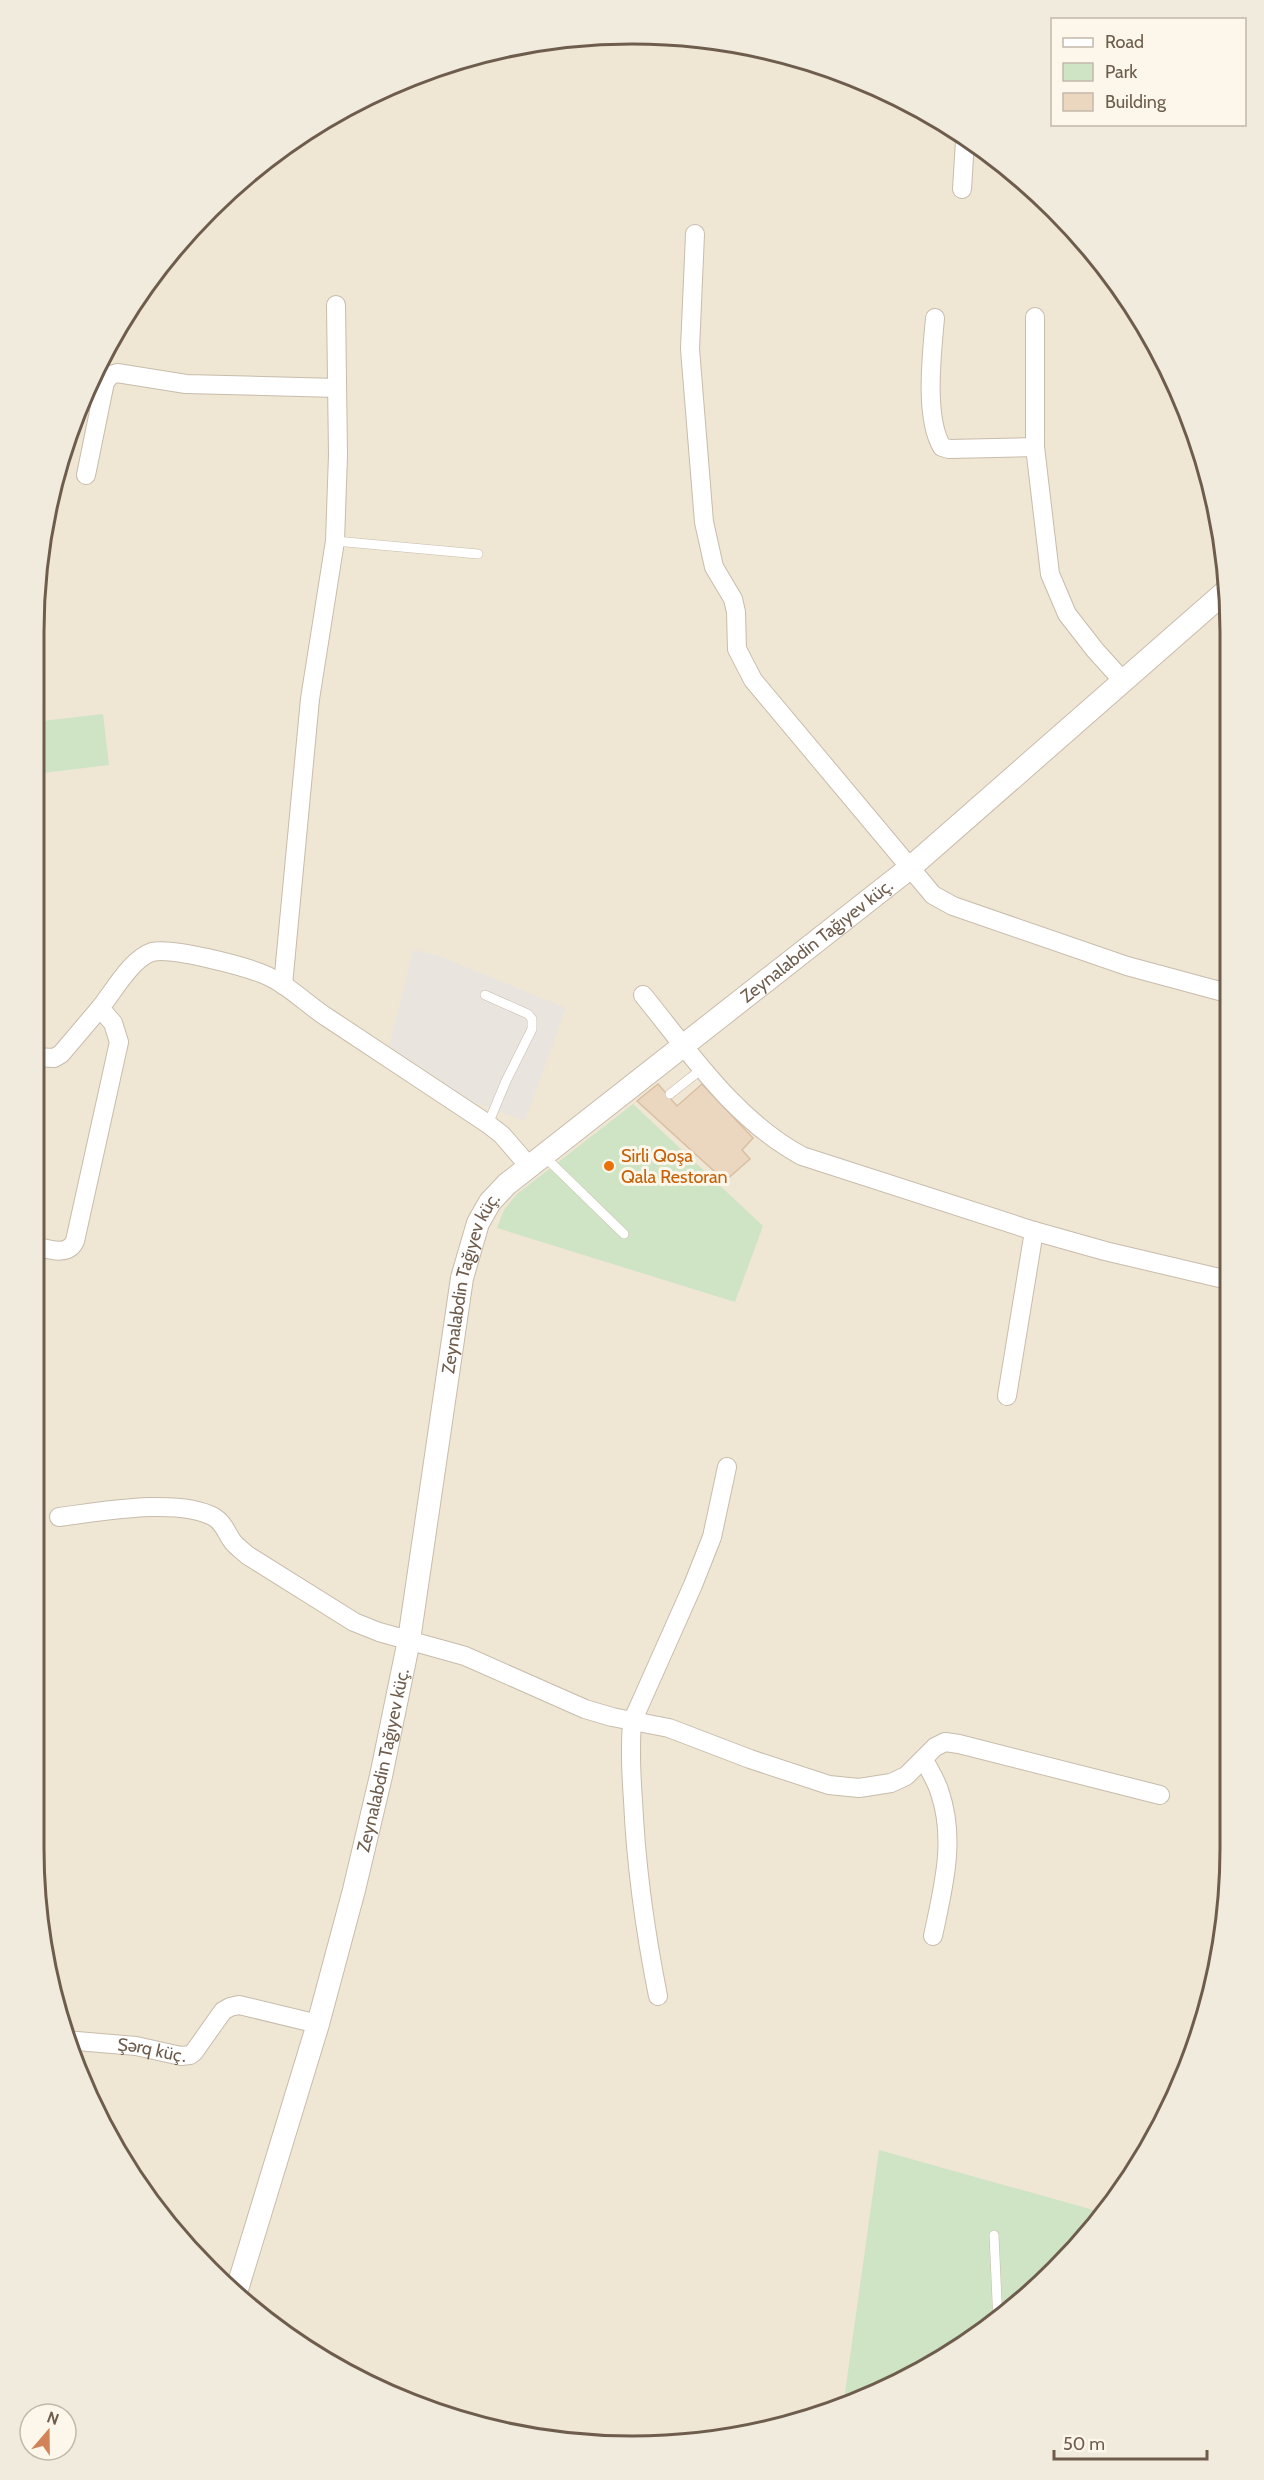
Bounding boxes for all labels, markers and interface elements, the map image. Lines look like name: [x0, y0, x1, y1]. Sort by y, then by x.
legend: [1051, 18, 1246, 126]
text: Road: [1105, 31, 1144, 53]
text: Park: [1105, 61, 1138, 83]
text: Building: [1105, 91, 1167, 113]
street label: Zeynalabdin Tağıyev küç.: [736, 874, 897, 1007]
place label: Sirli Qoşa Qala Restoran: [621, 1145, 728, 1188]
marker: Sirli Qoşa Qala Restoran: [602, 1159, 616, 1173]
street label: Zeynalabdin Tağıyev küç.: [437, 1188, 504, 1375]
street label: Zeynalabdin Tağıyev küç.: [352, 1667, 414, 1854]
street label: Şərq küç.: [117, 2033, 186, 2067]
north arrow: [18, 2402, 78, 2462]
text: N: [44, 2408, 62, 2429]
scale bar: [1054, 2423, 1207, 2461]
text: 50 m: [1063, 2433, 1105, 2455]

